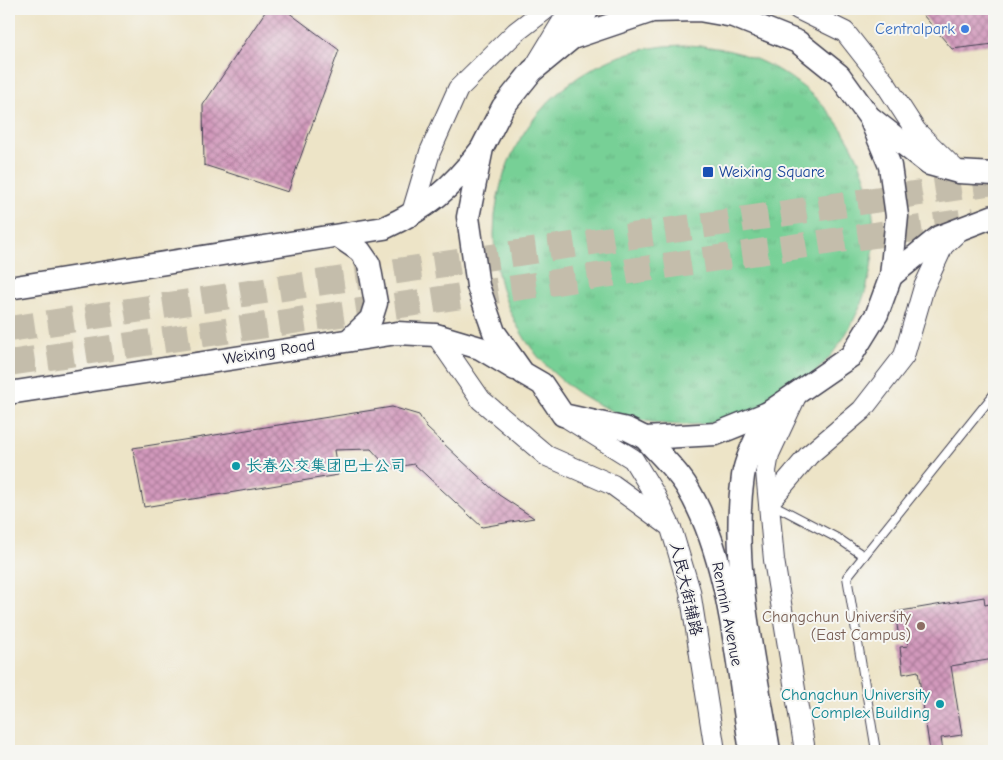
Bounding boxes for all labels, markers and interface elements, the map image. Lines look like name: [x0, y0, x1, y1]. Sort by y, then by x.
place label: Centralpark: [875, 20, 955, 38]
marker: Centralpark: [959, 23, 971, 35]
place label: Weixing Square: [719, 163, 825, 181]
marker: Weixing Square: [701, 165, 715, 179]
street label: Weixing Road: [222, 336, 316, 368]
place label: 长春公交集团巴士公司: [246, 457, 406, 475]
marker: 长春公交集团巴士公司: [230, 460, 242, 472]
street label: 人民大街辅路: [666, 540, 706, 638]
street label: Renmin Avenue: [708, 560, 746, 668]
place label: Changchun University (East Campus): [762, 608, 912, 644]
marker: Changchun University (East Campus): [915, 620, 927, 632]
place label: Changchun University Complex Building: [781, 686, 931, 722]
marker: Changchun University Complex Building: [934, 698, 946, 710]

